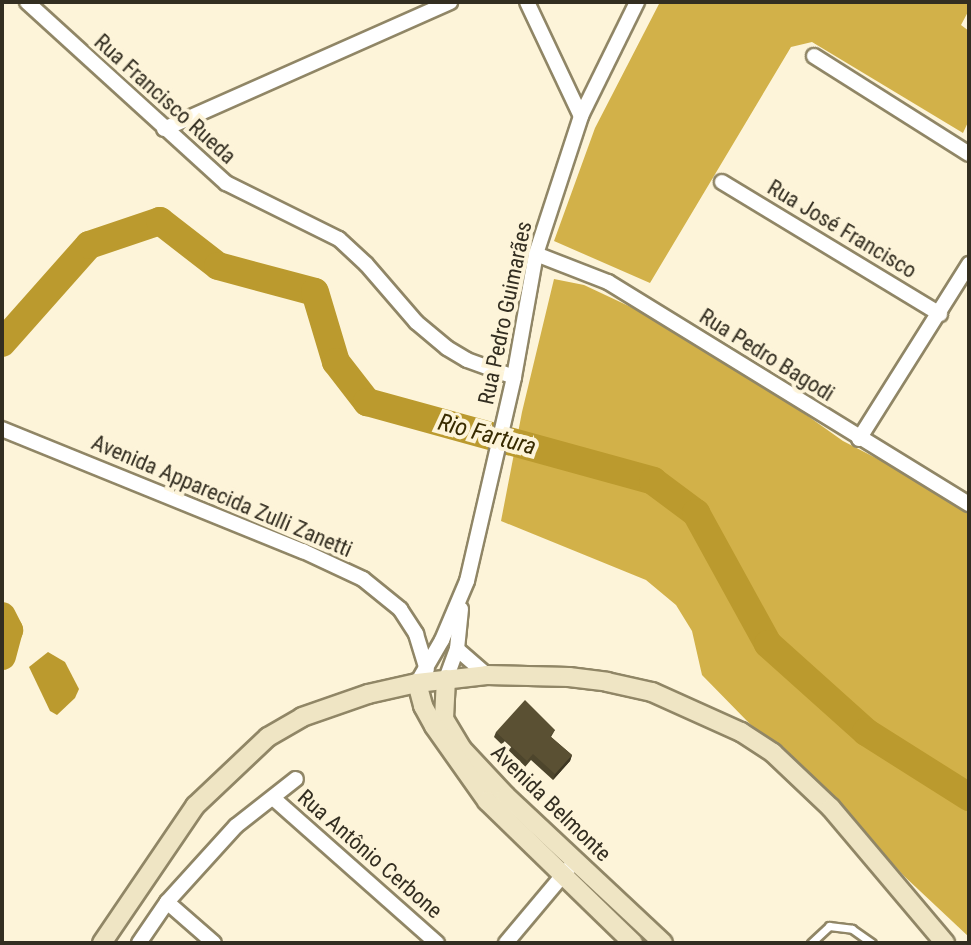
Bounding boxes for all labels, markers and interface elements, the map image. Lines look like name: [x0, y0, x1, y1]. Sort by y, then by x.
street label: Rua Francisco Rueda: [89, 29, 241, 169]
street label: Rua José Francisco: [763, 174, 921, 284]
street label: Rua Pedro Guimarães: [473, 219, 537, 407]
street label: Rua Pedro Bagodi: [695, 303, 839, 407]
water label: Rio Fartura: [435, 408, 539, 462]
street label: Avenida Apparecida Zulli Zanetti: [88, 429, 356, 563]
street label: Avenida Belmonte: [486, 739, 616, 867]
street label: Rua Antônio Cerbone: [292, 784, 448, 924]

